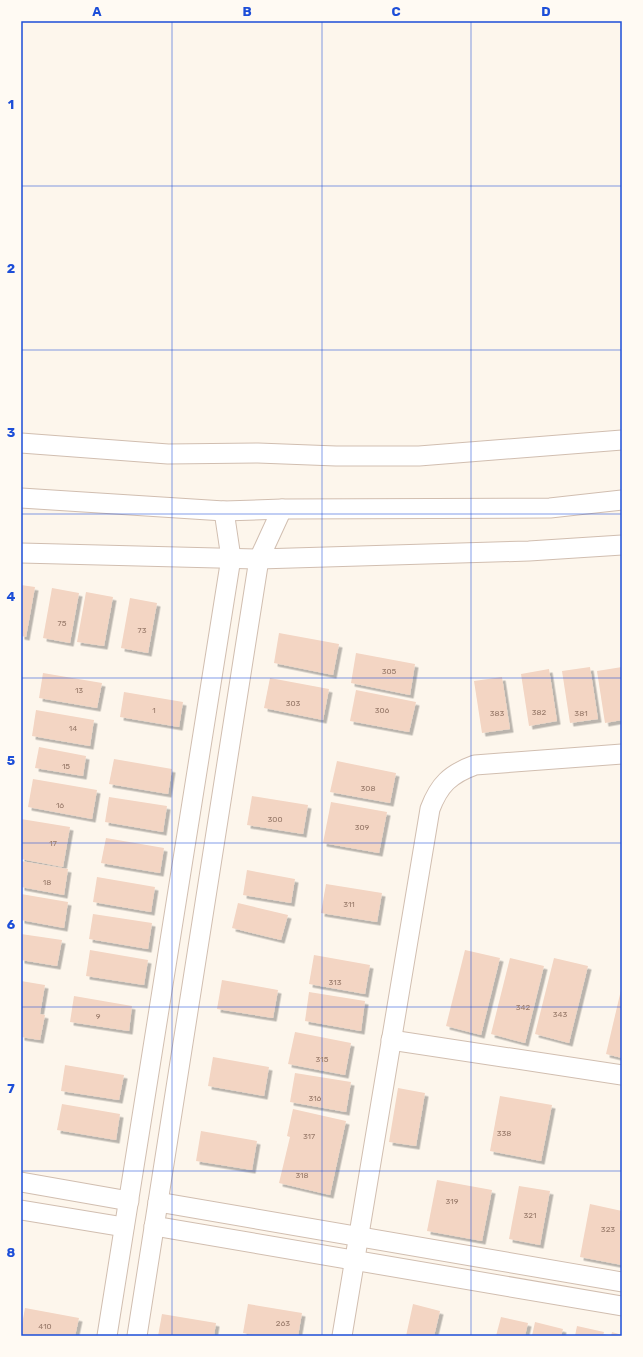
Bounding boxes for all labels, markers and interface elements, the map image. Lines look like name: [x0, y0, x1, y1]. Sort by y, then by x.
text: A: [92, 4, 102, 19]
text: B: [242, 4, 252, 19]
text: C: [391, 4, 401, 19]
text: D: [541, 4, 551, 19]
text: 1: [8, 97, 14, 112]
text: 2: [7, 261, 15, 276]
text: 3: [7, 425, 16, 440]
text: 4: [7, 589, 16, 604]
house number: 75: [58, 619, 67, 628]
house number: 73: [138, 626, 147, 635]
house number: 305: [382, 667, 397, 676]
house number: 13: [75, 686, 83, 695]
house number: 303: [286, 699, 301, 708]
house number: 1: [152, 706, 156, 715]
house number: 306: [375, 706, 390, 715]
house number: 382: [532, 708, 547, 717]
house number: 383: [490, 709, 505, 718]
house number: 381: [574, 709, 588, 718]
house number: 14: [69, 724, 77, 733]
text: 5: [7, 753, 15, 768]
house number: 15: [62, 762, 70, 771]
house number: 308: [361, 784, 375, 793]
house number: 16: [56, 801, 64, 810]
house number: 300: [268, 815, 282, 824]
house number: 309: [355, 823, 370, 832]
house number: 17: [49, 839, 57, 848]
house number: 18: [43, 878, 51, 887]
house number: 311: [343, 900, 355, 909]
text: 6: [7, 917, 16, 932]
house number: 313: [329, 978, 342, 987]
house number: 342: [516, 1003, 531, 1012]
house number: 343: [553, 1010, 567, 1019]
house number: 9: [96, 1012, 101, 1021]
house number: 315: [316, 1055, 329, 1064]
text: 7: [7, 1081, 15, 1096]
house number: 316: [309, 1094, 322, 1103]
house number: 338: [497, 1129, 511, 1138]
house number: 317: [303, 1132, 315, 1141]
house number: 318: [295, 1171, 309, 1180]
house number: 319: [446, 1197, 459, 1206]
house number: 321: [524, 1211, 536, 1220]
house number: 323: [601, 1225, 615, 1234]
text: 8: [7, 1245, 16, 1260]
house number: 263: [276, 1319, 290, 1328]
house number: 410: [38, 1322, 52, 1331]

